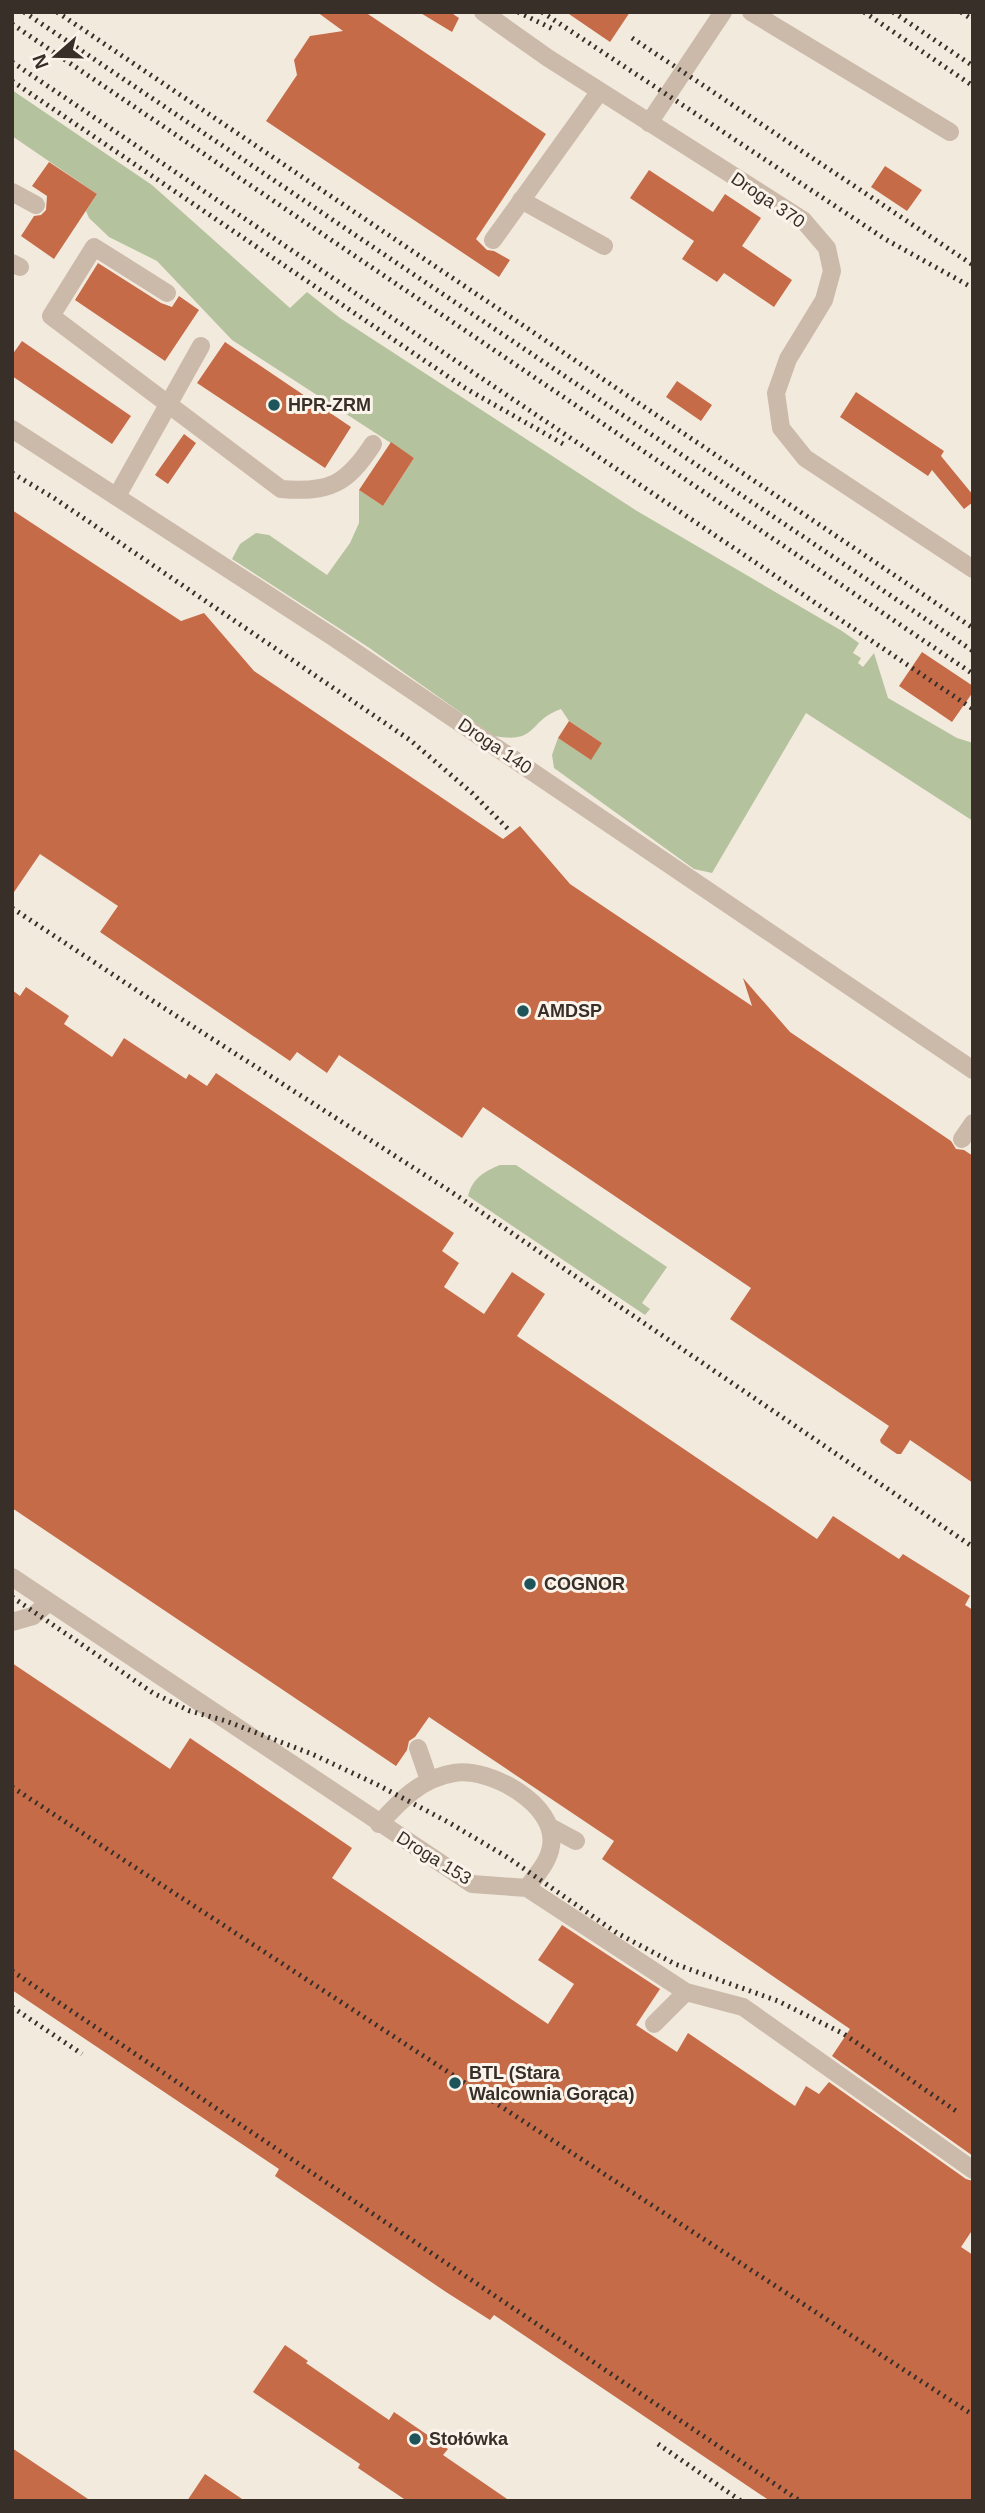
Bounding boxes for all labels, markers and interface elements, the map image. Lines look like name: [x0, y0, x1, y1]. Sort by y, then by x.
north arrow: [21, 21, 91, 91]
text: N: [28, 52, 53, 72]
street label: Droga 370: [728, 168, 808, 232]
place label: HPR-ZRM: [288, 395, 371, 415]
marker: HPR-ZRM: [266, 397, 282, 413]
street label: Droga 140: [455, 714, 535, 778]
place label: AMDSP: [537, 1001, 602, 1021]
marker: AMDSP: [515, 1003, 531, 1019]
place label: COGNOR: [544, 1574, 625, 1594]
marker: COGNOR: [522, 1576, 538, 1592]
street label: Droga 153: [393, 1827, 475, 1889]
place label: BTL (Stara Walcownia Gorąca): [469, 2063, 634, 2104]
marker: BTL (Stara Walcownia Gorąca): [447, 2075, 463, 2091]
place label: Stołówka: [429, 2429, 509, 2449]
marker: Stołówka: [407, 2431, 423, 2447]

